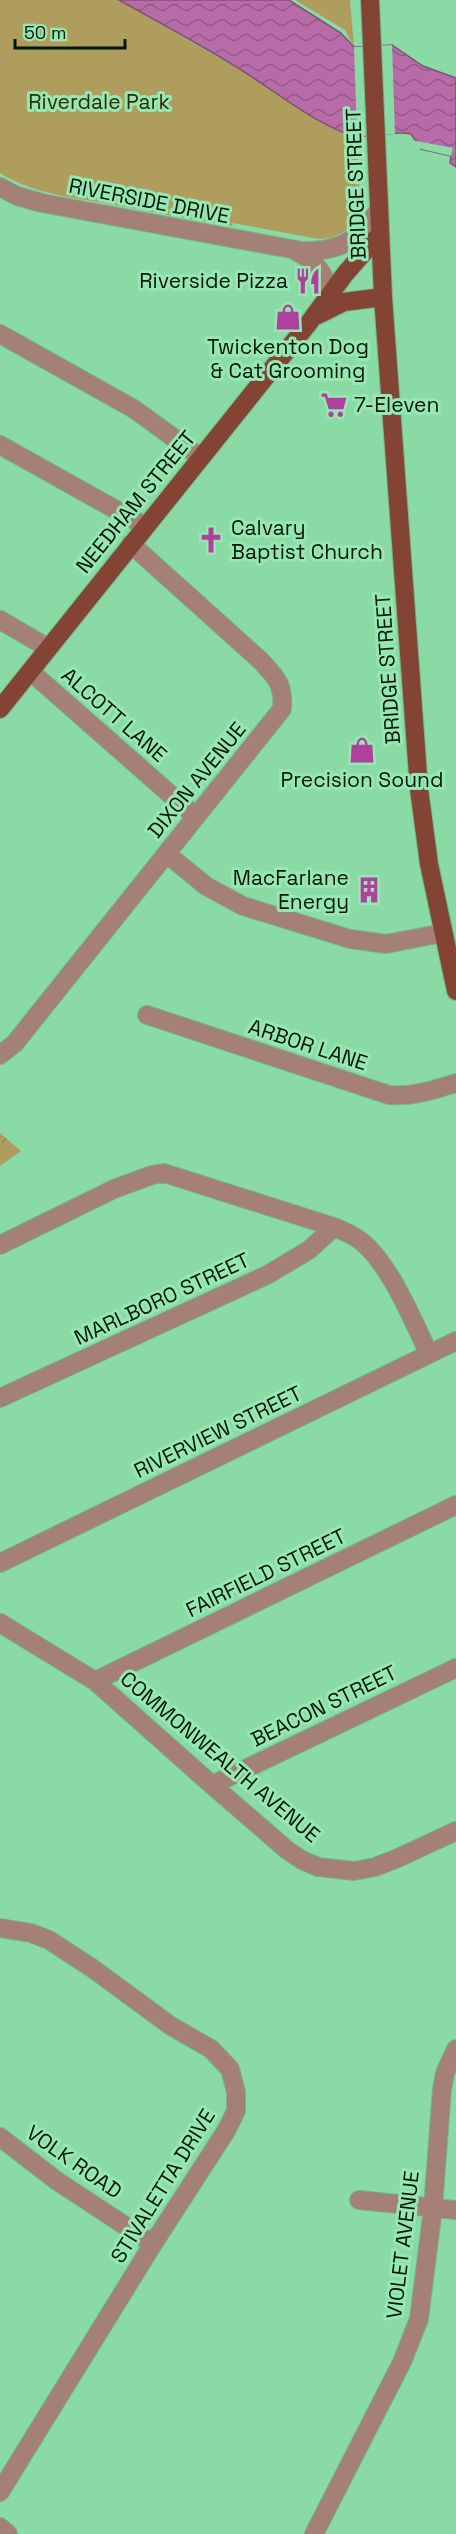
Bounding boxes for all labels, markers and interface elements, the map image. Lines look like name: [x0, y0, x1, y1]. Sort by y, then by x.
scale bar: [15, 12, 124, 50]
text: 50 m: [24, 21, 66, 44]
park label: Riverdale Park: [28, 88, 170, 115]
street label: BRIDGE STREET: [339, 108, 372, 260]
street label: RIVERSIDE DRIVE: [67, 172, 232, 229]
restaurant icon: Riverside Pizza: [293, 266, 323, 296]
place label: Riverside Pizza: [139, 267, 288, 294]
shop icon: Twickenton Dog & Cat Grooming: [273, 302, 303, 332]
place label: Twickenton Dog & Cat Grooming: [207, 333, 369, 384]
supermarket icon: 7-Eleven: [319, 390, 349, 420]
place label: 7-Eleven: [354, 391, 439, 418]
street label: NEEDHAM STREET: [70, 425, 201, 579]
place label: Calvary Baptist Church: [231, 514, 383, 565]
church icon: Calvary Baptist Church: [196, 525, 226, 555]
street label: BRIDGE STREET: [369, 593, 406, 745]
street label: ALCOTT LANE: [56, 661, 173, 768]
street label: DIXON AVENUE: [142, 716, 252, 843]
shop icon: Precision Sound: [347, 735, 377, 765]
place label: Precision Sound: [281, 766, 443, 793]
place label: MacFarlane Energy: [233, 864, 349, 915]
building icon: MacFarlane Energy: [354, 875, 384, 905]
street label: ARBOR LANE: [245, 1013, 371, 1076]
street label: MARLBORO STREET: [70, 1246, 254, 1351]
street label: RIVERVIEW STREET: [129, 1379, 306, 1484]
street label: FAIRFIELD STREET: [181, 1522, 350, 1623]
street label: BEACON STREET: [246, 1658, 401, 1753]
street label: COMMONWEALTH AVENUE: [115, 1665, 326, 1848]
street label: STIVALETTA DRIVE: [104, 2104, 221, 2268]
street label: VOLK ROAD: [21, 2119, 127, 2204]
street label: VIOLET AVENUE: [380, 2169, 425, 2321]

